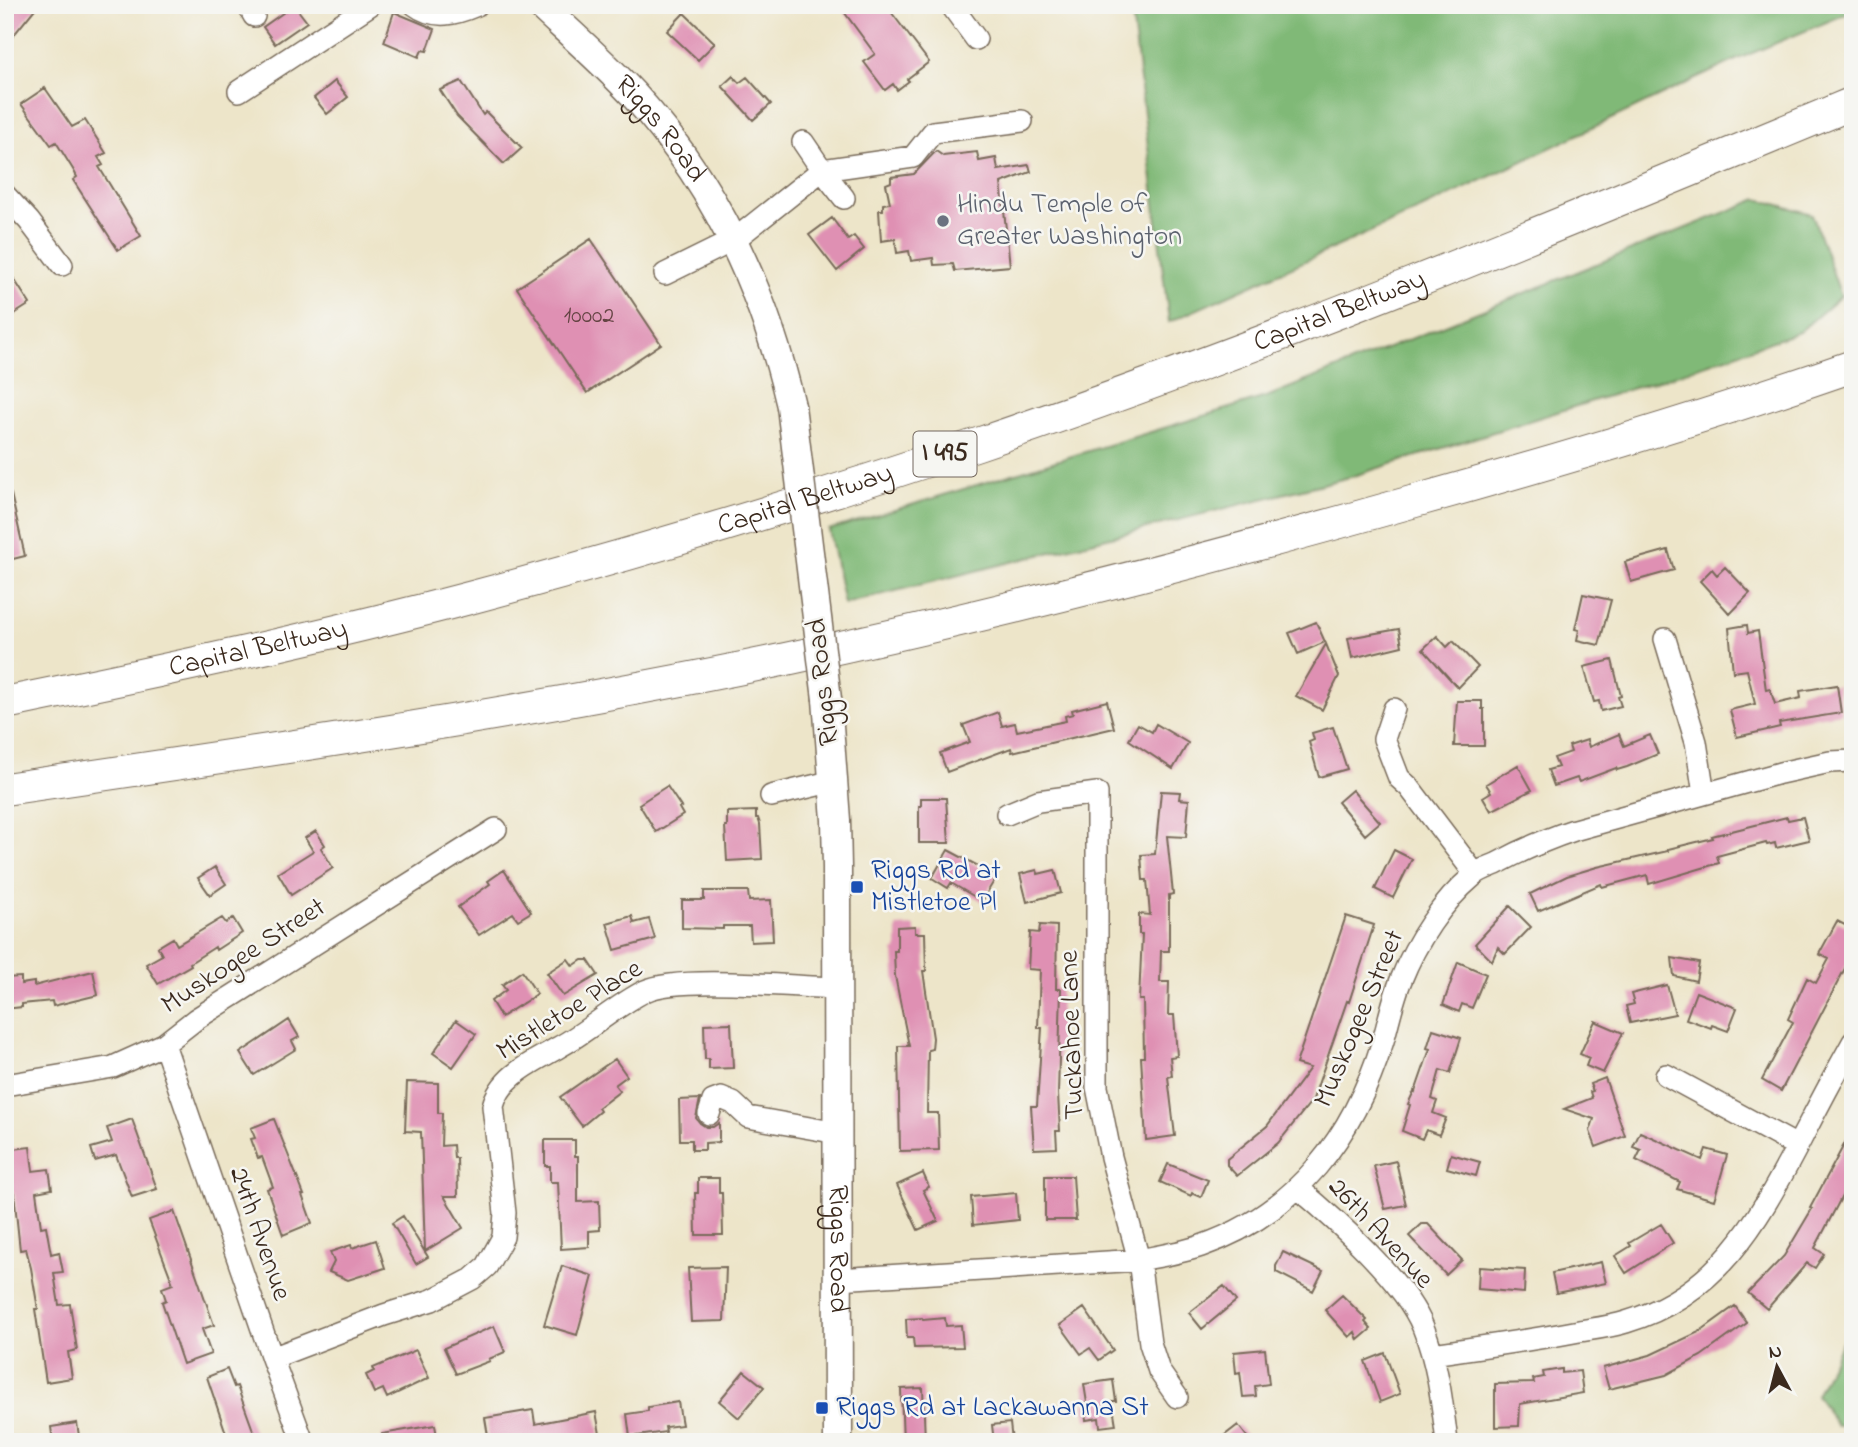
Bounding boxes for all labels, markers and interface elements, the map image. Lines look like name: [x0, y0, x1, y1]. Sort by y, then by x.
street label: Riggs Road: [605, 66, 716, 191]
place label: Hindu Temple of Greater Washington: [957, 185, 1182, 258]
marker: Hindu Temple of Greater Washington: [935, 213, 951, 229]
street label: Capital Beltway: [1248, 259, 1432, 363]
house number: 10002: [564, 299, 614, 334]
road number: I 495: [914, 432, 976, 476]
street label: Capital Beltway: [713, 453, 898, 547]
street label: Capital Beltway: [165, 609, 352, 689]
street label: Riggs Road: [797, 616, 851, 748]
place label: Riggs Rd at Mistletoe Pl: [871, 851, 1001, 924]
marker: Riggs Rd at Mistletoe Pl: [849, 879, 865, 895]
street label: Muskogee Street: [153, 888, 335, 1026]
street label: Muskogee Street: [1304, 924, 1416, 1114]
street label: Mistletoe Place: [489, 949, 652, 1072]
street label: Tuckahoe Lane: [1050, 949, 1096, 1120]
street label: 24th Avenue: [217, 1162, 301, 1307]
street label: 26th Avenue: [1317, 1169, 1443, 1299]
street label: Riggs Road: [817, 1185, 858, 1313]
north arrow: [1742, 1332, 1812, 1402]
text: N: [1767, 1338, 1783, 1367]
place label: Riggs Rd at Lackawanna St: [836, 1388, 1149, 1429]
marker: Riggs Rd at Lackawanna St: [814, 1400, 830, 1416]

